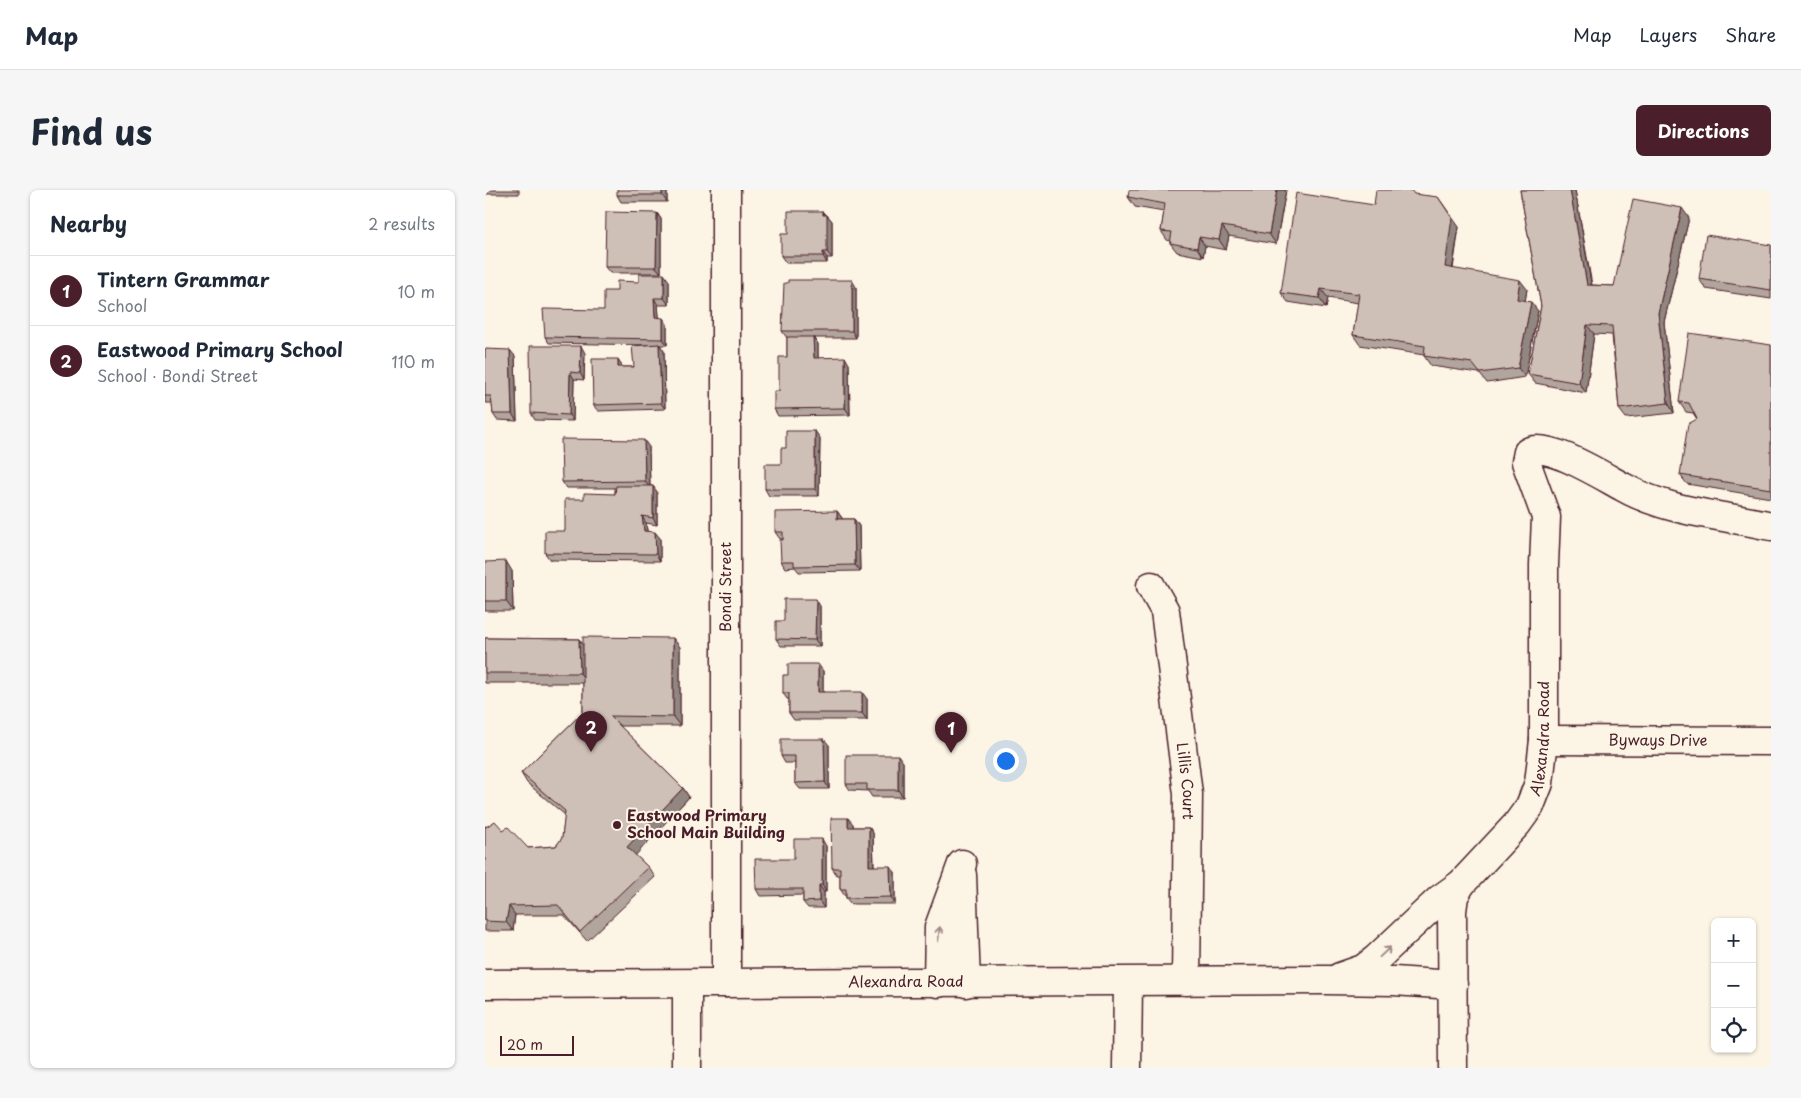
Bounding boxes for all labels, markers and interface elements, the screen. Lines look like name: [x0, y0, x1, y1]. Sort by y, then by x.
text: Map: [25, 17, 78, 53]
text: Map: [1573, 21, 1612, 48]
text: Layers: [1640, 21, 1697, 48]
text: Share: [1725, 21, 1776, 48]
text: Find us: [30, 104, 152, 157]
button: Directions: [1636, 105, 1771, 156]
text: Nearby: [50, 207, 127, 239]
text: 2 results: [368, 211, 435, 235]
text: Tintern Grammar: [97, 265, 269, 293]
text: 1: [62, 279, 70, 303]
text: 10 m: [398, 279, 435, 303]
text: School: [97, 293, 147, 317]
text: Eastwood Primary School: [97, 335, 343, 363]
text: 2: [60, 349, 72, 373]
text: 110 m: [392, 349, 435, 373]
text: School · Bondi Street: [97, 363, 258, 387]
street label: Bondi Street: [713, 542, 736, 632]
street label: Alexandra Road: [1522, 681, 1554, 799]
pin: 2: [575, 711, 607, 752]
pin: 1: [935, 712, 967, 753]
street label: Byways Drive: [1608, 727, 1708, 751]
street label: Lillis Court: [1172, 741, 1201, 820]
your location: [993, 748, 1019, 774]
place label: Eastwood Primary School Main Building: [627, 803, 785, 843]
marker: Eastwood Primary School Main Building: [611, 819, 623, 831]
map controls: [1711, 918, 1756, 1053]
button: +: [1711, 918, 1756, 963]
one-way arrow: [934, 926, 944, 942]
one-way arrow: [1378, 946, 1391, 958]
button: −: [1711, 963, 1756, 1008]
street label: Alexandra Road: [848, 969, 964, 992]
button: locate: [1711, 1008, 1756, 1053]
scale bar: [500, 1033, 574, 1056]
text: 20 m: [507, 1034, 543, 1055]

